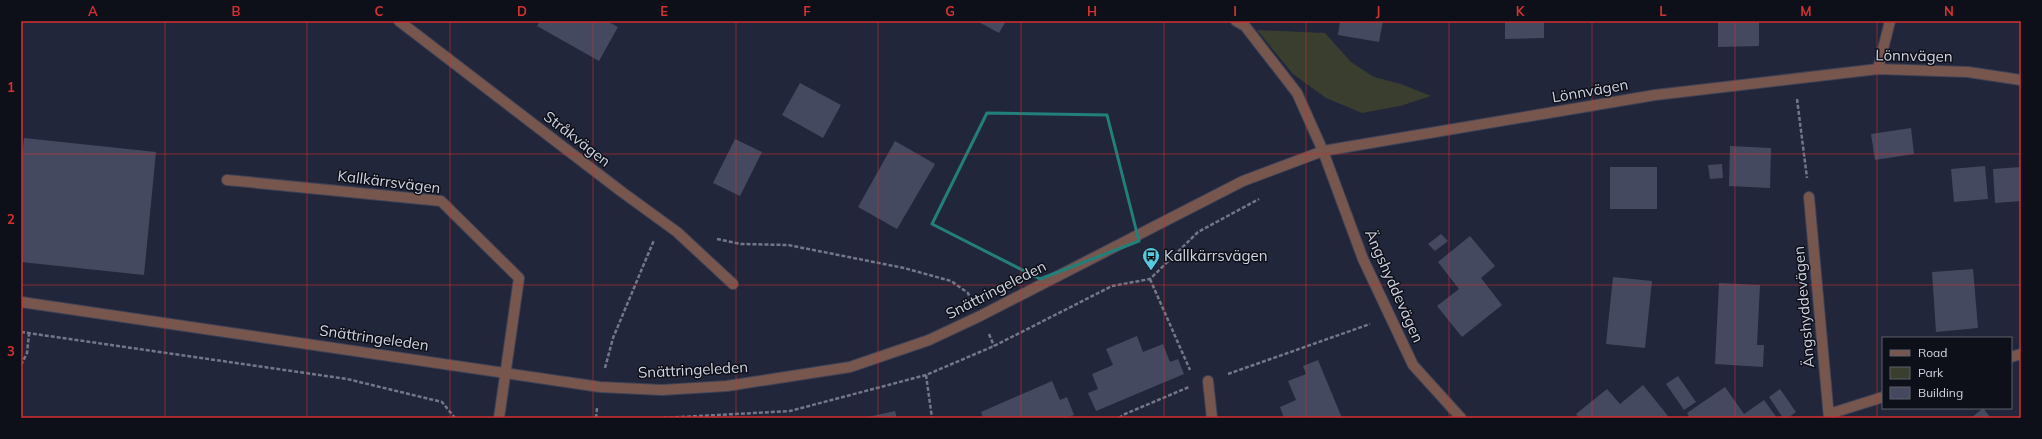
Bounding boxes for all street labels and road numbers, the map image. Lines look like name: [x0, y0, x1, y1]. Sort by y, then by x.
street label: Lönnvägen: [1875, 45, 1953, 66]
street label: Lönnvägen: [1550, 74, 1630, 107]
street label: Stråkvägen: [540, 107, 614, 171]
street label: Kallkärrsvägen: [337, 166, 442, 197]
street label: Ängshyddevägen: [1361, 226, 1428, 345]
street label: Ängshyddevägen: [1789, 245, 1818, 369]
street label: Snättringeleden: [942, 256, 1049, 323]
street label: Snättringeleden: [318, 320, 430, 355]
street label: Snättringeleden: [637, 357, 748, 382]

